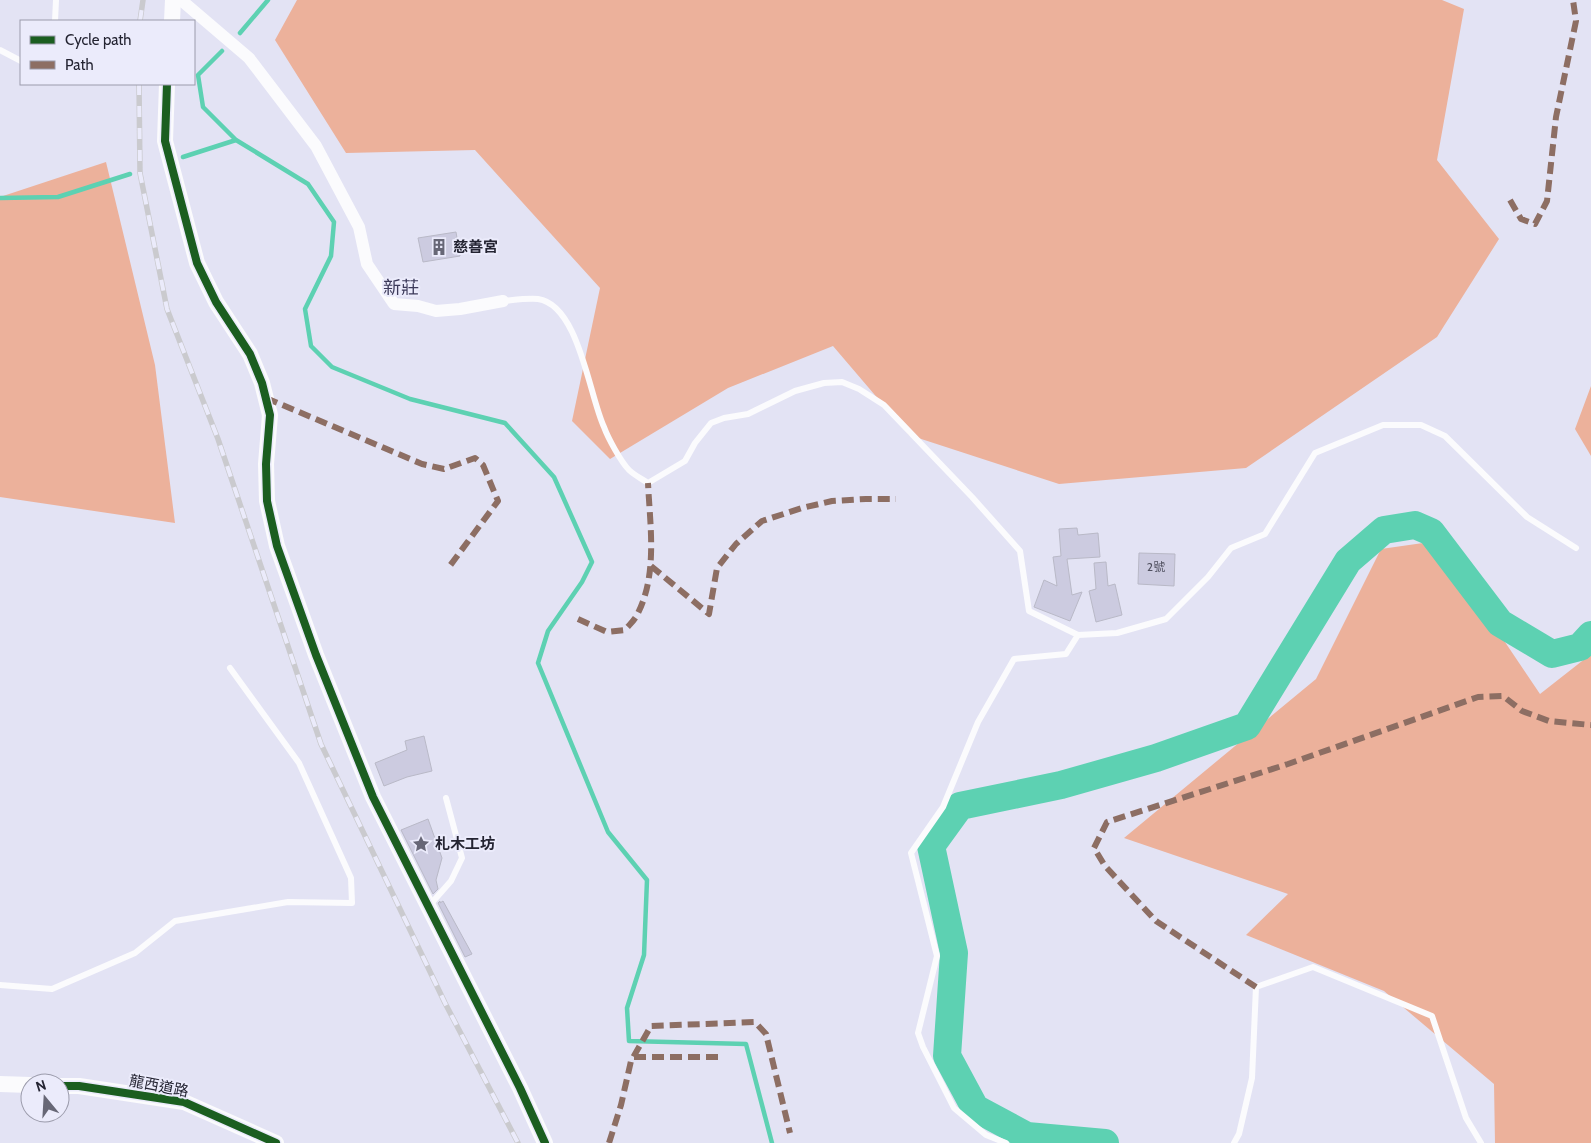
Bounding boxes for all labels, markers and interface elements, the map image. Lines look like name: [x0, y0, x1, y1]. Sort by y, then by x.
legend: [20, 20, 195, 85]
text: Cycle path: [65, 31, 131, 49]
text: Path: [65, 56, 94, 74]
building icon: 慈善宮: [429, 237, 449, 257]
place label: 慈善宮: [453, 238, 498, 256]
district label: 新莊: [383, 277, 419, 299]
house number: 2號: [1147, 559, 1165, 574]
place icon: 札木工坊: [411, 834, 431, 854]
place label: 札木工坊: [435, 835, 495, 853]
street label: 龍西道路: [128, 1071, 190, 1101]
north arrow: [20, 1073, 70, 1123]
text: N: [33, 1076, 48, 1096]

